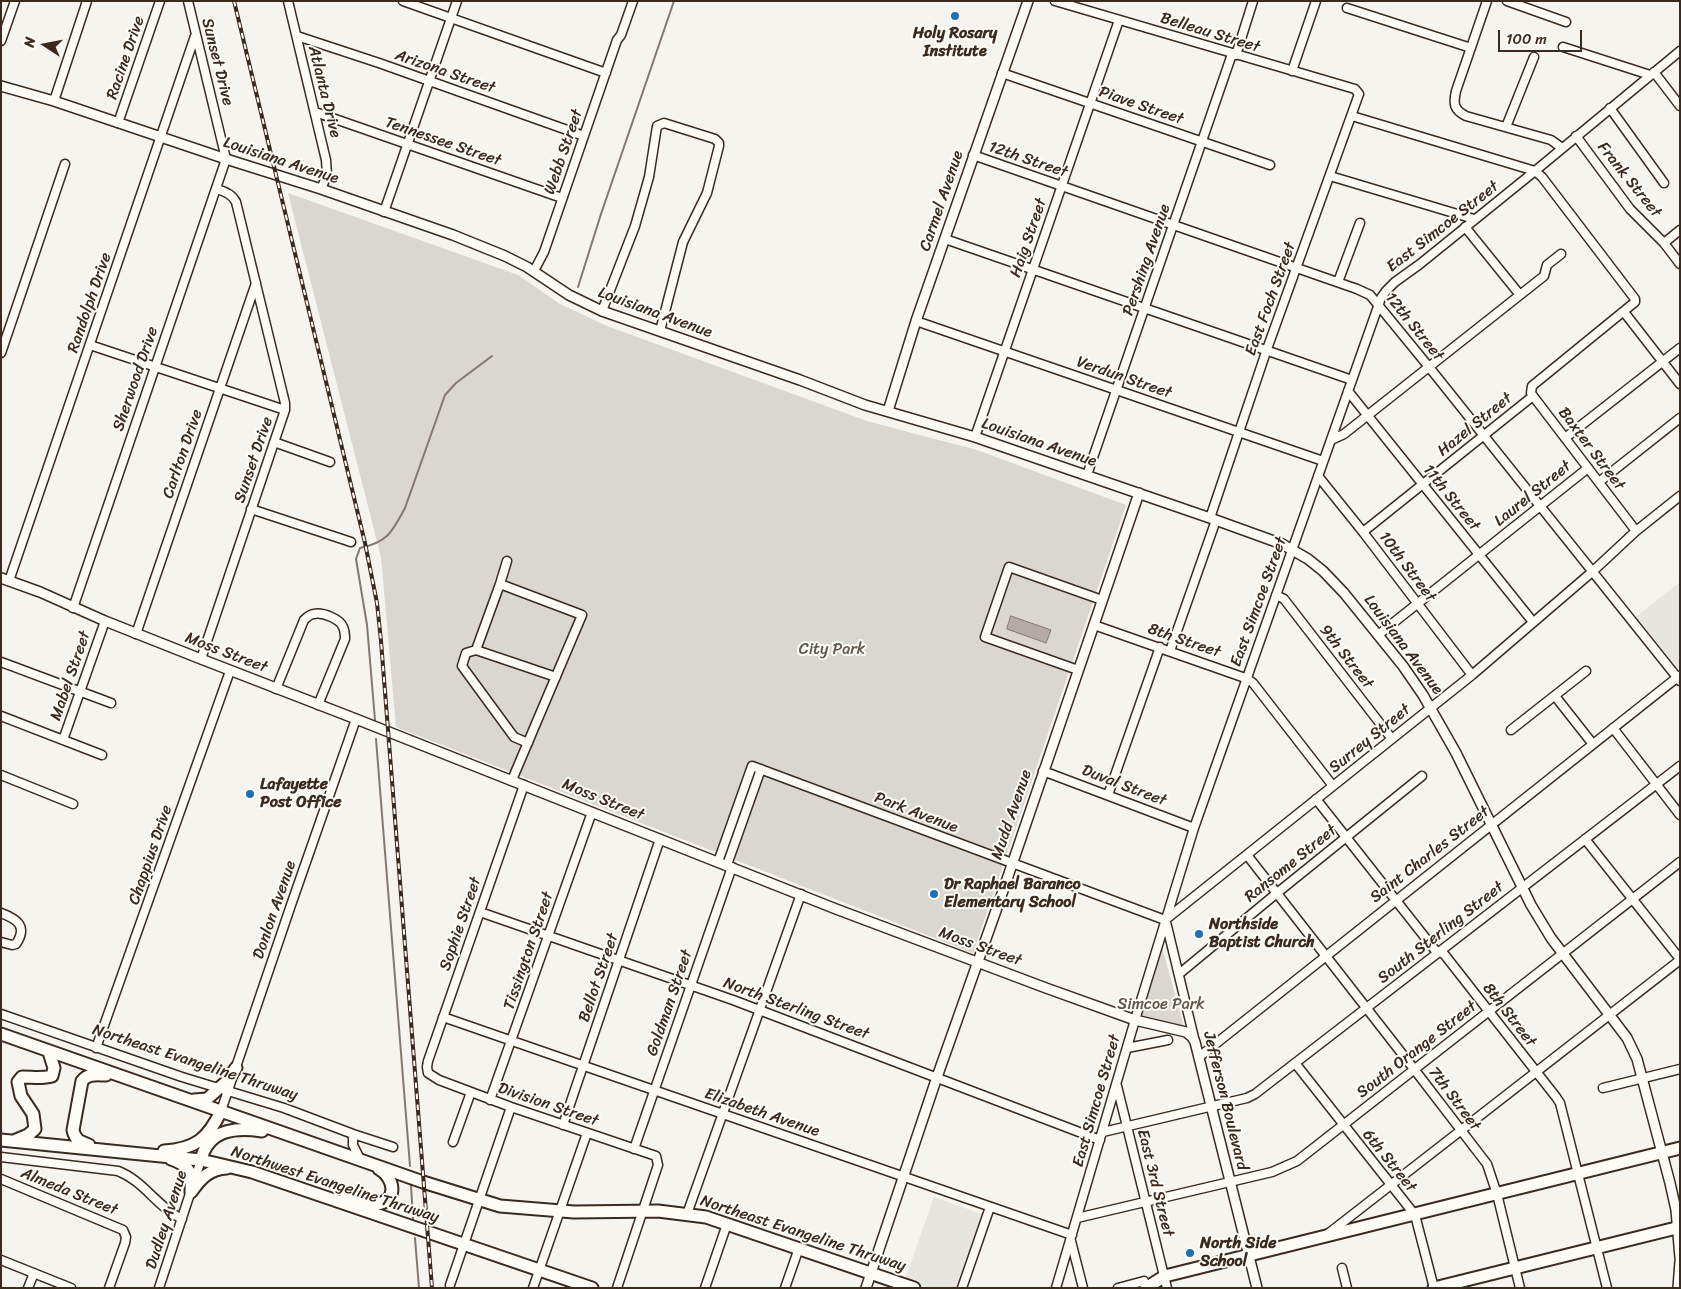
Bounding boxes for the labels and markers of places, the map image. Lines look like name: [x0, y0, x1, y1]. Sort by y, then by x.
marker: Holy Rosary Institute: [949, 10, 961, 22]
place label: Holy Rosary Institute: [913, 24, 997, 62]
place label: Lafayette Post Office: [260, 775, 342, 813]
marker: Lafayette Post Office: [244, 788, 256, 800]
place label: Dr Raphael Baranco Elementary School: [944, 875, 1081, 913]
marker: Dr Raphael Baranco Elementary School: [928, 888, 940, 900]
place label: Northside Baptist Church: [1209, 915, 1315, 953]
marker: Northside Baptist Church: [1193, 928, 1205, 940]
place label: North Side School: [1200, 1234, 1276, 1272]
marker: North Side School: [1184, 1247, 1196, 1259]

